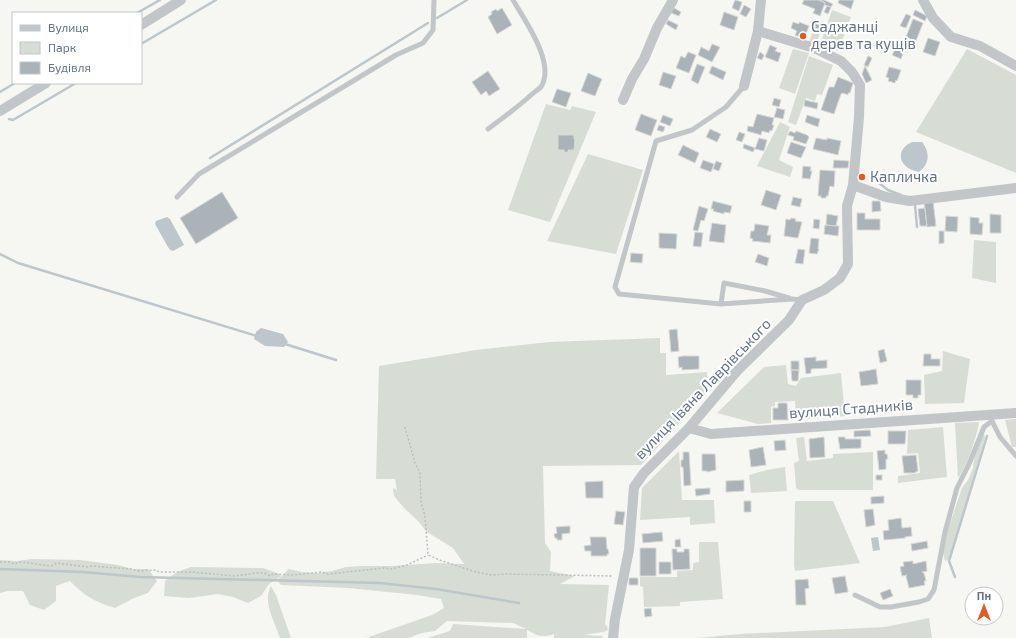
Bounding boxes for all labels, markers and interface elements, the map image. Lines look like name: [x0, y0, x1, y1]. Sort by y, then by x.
legend: [12, 12, 142, 84]
place label: Саджанці дерев та кущів: [811, 17, 916, 53]
text: Вулиця: [48, 20, 89, 35]
marker: Саджанці дерев та кущів: [798, 31, 808, 41]
text: Парк: [48, 40, 77, 54]
text: Будівля: [48, 60, 91, 75]
place label: Капличка: [870, 167, 937, 185]
marker: Капличка: [857, 172, 867, 182]
street label: вулиця Івана Лаврівського: [630, 314, 775, 463]
street label: вулиця Стадників: [788, 395, 913, 422]
north arrow: [964, 586, 1004, 626]
text: Пн: [977, 589, 991, 602]

